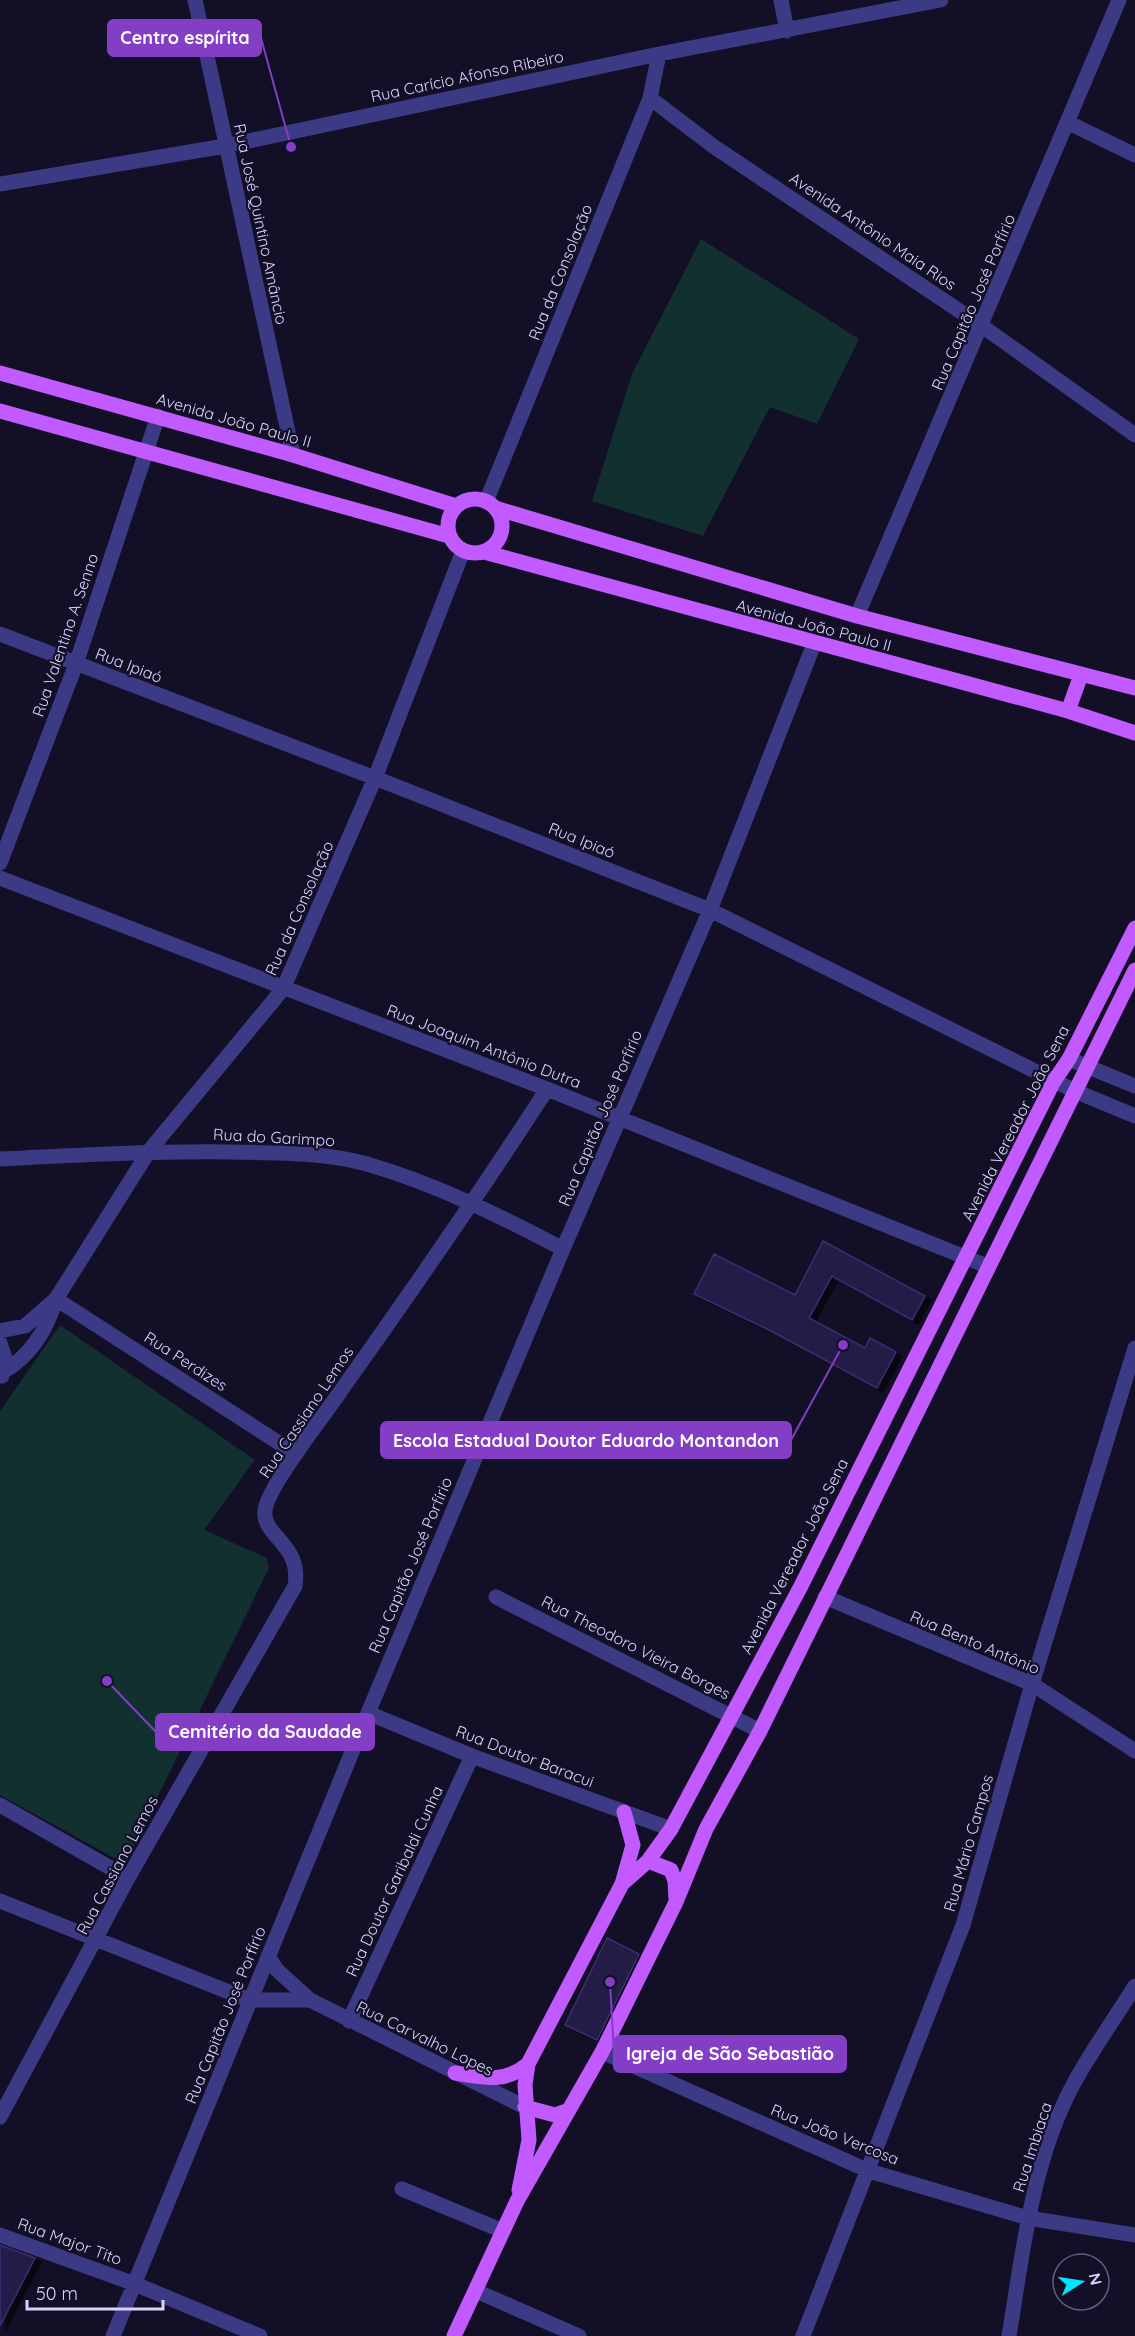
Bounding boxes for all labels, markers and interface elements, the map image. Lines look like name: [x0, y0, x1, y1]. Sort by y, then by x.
callout: Centro espírita: [108, 20, 261, 56]
text: Centro espírita: [120, 26, 250, 49]
street label: Rua Carício Afonso Ribeiro: [369, 46, 565, 106]
street label: Rua José Quintino Amâncio: [230, 122, 292, 326]
street label: Avenida Antônio Maia Rios: [786, 168, 960, 294]
street label: Rua da Consolação: [524, 201, 596, 343]
street label: Rua Capitão José Porfírio: [927, 211, 1019, 393]
street label: Avenida João Paulo II: [154, 388, 314, 452]
street label: Rua Valentino A. Senno: [28, 551, 102, 719]
street label: Avenida João Paulo II: [734, 595, 894, 655]
street label: Rua Ipiaó: [93, 643, 165, 687]
street label: Rua Ipiaó: [546, 818, 618, 862]
street label: Rua da Consolação: [260, 838, 338, 978]
street label: Rua Joaquim Antônio Dutra: [384, 1000, 584, 1092]
street label: Avenida Vereador João Sena: [957, 1022, 1073, 1224]
street label: Rua Capitão José Porfírio: [554, 1027, 646, 1209]
street label: Rua do Garimpo: [213, 1124, 335, 1150]
street label: Rua Perdizes: [141, 1327, 231, 1395]
street label: Rua Cassiano Lemos: [254, 1342, 358, 1482]
callout: Escola Estadual Doutor Eduardo Montandon: [381, 1422, 791, 1458]
text: Escola Estadual Doutor Eduardo Montandon: [393, 1429, 779, 1452]
street label: Avenida Vereador João Sena: [736, 1455, 852, 1657]
street label: Rua Capitão José Porfírio: [364, 1474, 456, 1656]
street label: Rua Theodoro Vieira Borges: [538, 1591, 734, 1703]
street label: Rua Bento Antônio: [907, 1606, 1043, 1678]
callout: Cemitério da Saudade: [156, 1714, 374, 1750]
text: Cemitério da Saudade: [168, 1720, 362, 1743]
street label: Rua Doutor Baracui: [453, 1720, 597, 1792]
street label: Rua Mário Campos: [939, 1772, 997, 1914]
street label: Rua Doutor Garibaldi Cunha: [341, 1782, 447, 1980]
street label: Rua Cassiano Lemos: [72, 1792, 162, 1938]
street label: Rua Capitão José Porfírio: [180, 1923, 270, 2107]
street label: Rua Carvalho Lopes: [353, 1996, 497, 2080]
callout: Igreja de São Sebastião: [614, 2036, 846, 2072]
text: Igreja de São Sebastião: [626, 2042, 834, 2065]
street label: Rua João Vercosa: [768, 2099, 902, 2169]
street label: Rua Imbiaca: [1008, 2100, 1056, 2194]
street label: Rua Major Tito: [15, 2213, 125, 2269]
north arrow: [1051, 2252, 1111, 2312]
text: N: [1085, 2271, 1107, 2287]
scale bar: [27, 2273, 164, 2311]
text: 50 m: [36, 2282, 78, 2305]

